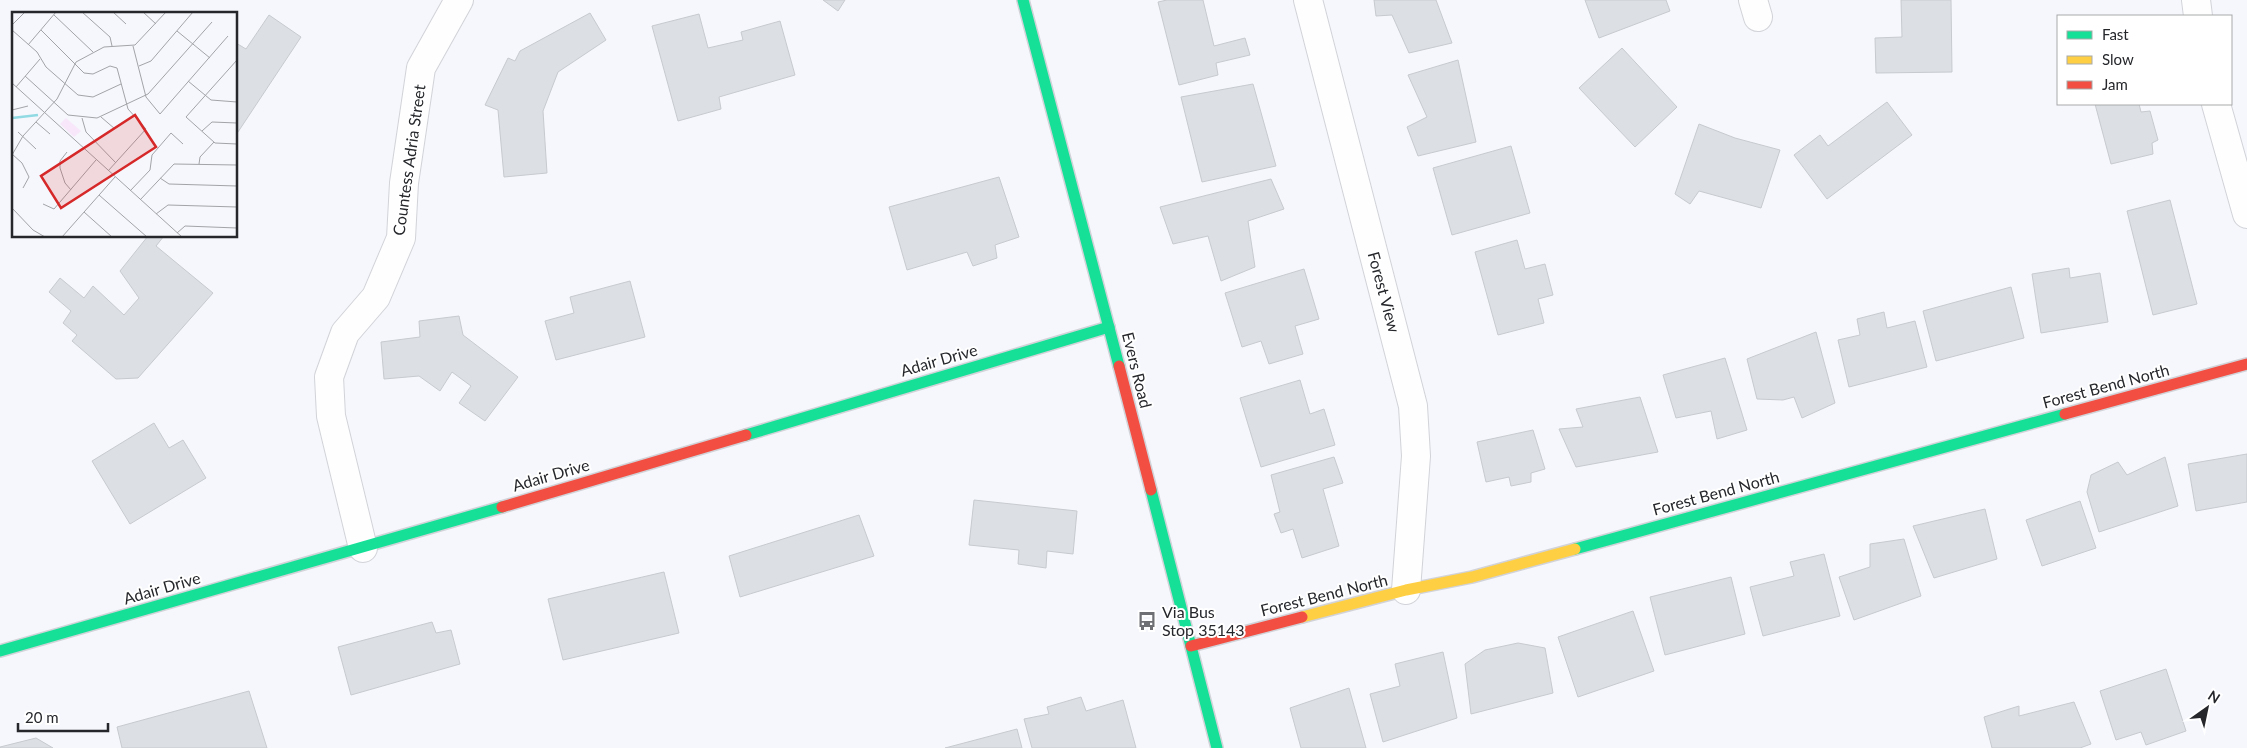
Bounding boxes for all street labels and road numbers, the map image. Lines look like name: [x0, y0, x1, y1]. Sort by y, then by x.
street label: Countess Adria Street: [388, 83, 429, 237]
street label: Forest View: [1365, 249, 1405, 335]
street label: Evers Road: [1119, 330, 1156, 410]
street label: Adair Drive: [898, 339, 980, 380]
street label: Forest Bend North: [2040, 359, 2171, 412]
street label: Adair Drive: [510, 454, 592, 495]
street label: Forest Bend North: [1650, 466, 1781, 519]
street label: Adair Drive: [121, 567, 203, 608]
street label: Forest Bend North: [1258, 570, 1389, 619]

